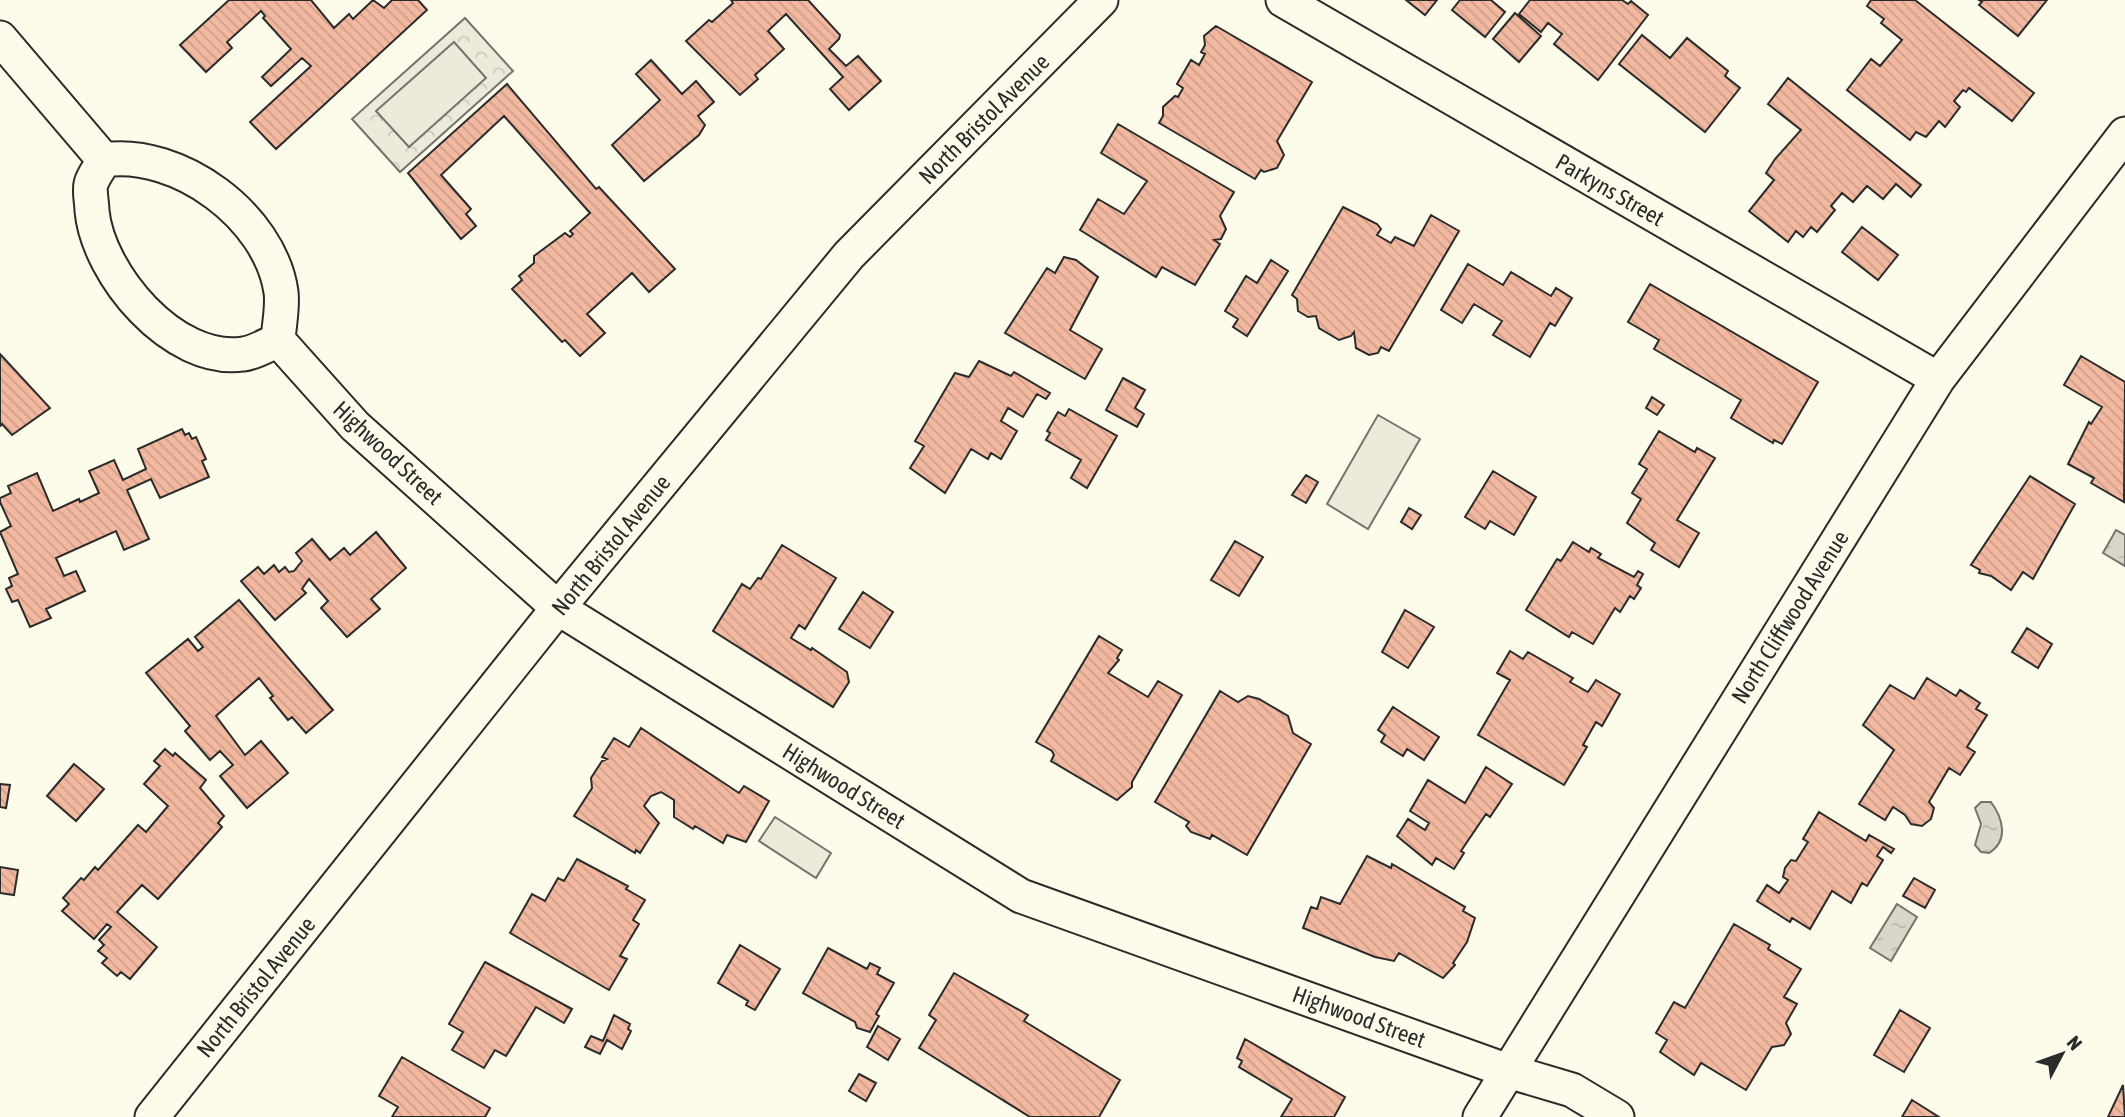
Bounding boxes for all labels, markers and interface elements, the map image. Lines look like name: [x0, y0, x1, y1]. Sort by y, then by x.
street label: North Bristol Avenue: [914, 49, 1054, 189]
street label: Parkyns Street: [1551, 149, 1669, 231]
street label: Highwood Street: [328, 396, 448, 510]
street label: North Bristol Avenue: [546, 470, 676, 620]
street label: North Cliffwood Avenue: [1726, 526, 1854, 708]
street label: Highwood Street: [778, 738, 910, 834]
street label: North Bristol Avenue: [191, 912, 321, 1062]
street label: Highwood Street: [1289, 981, 1429, 1053]
north arrow: [2027, 1019, 2097, 1089]
text: N: [2063, 1031, 2087, 1054]

